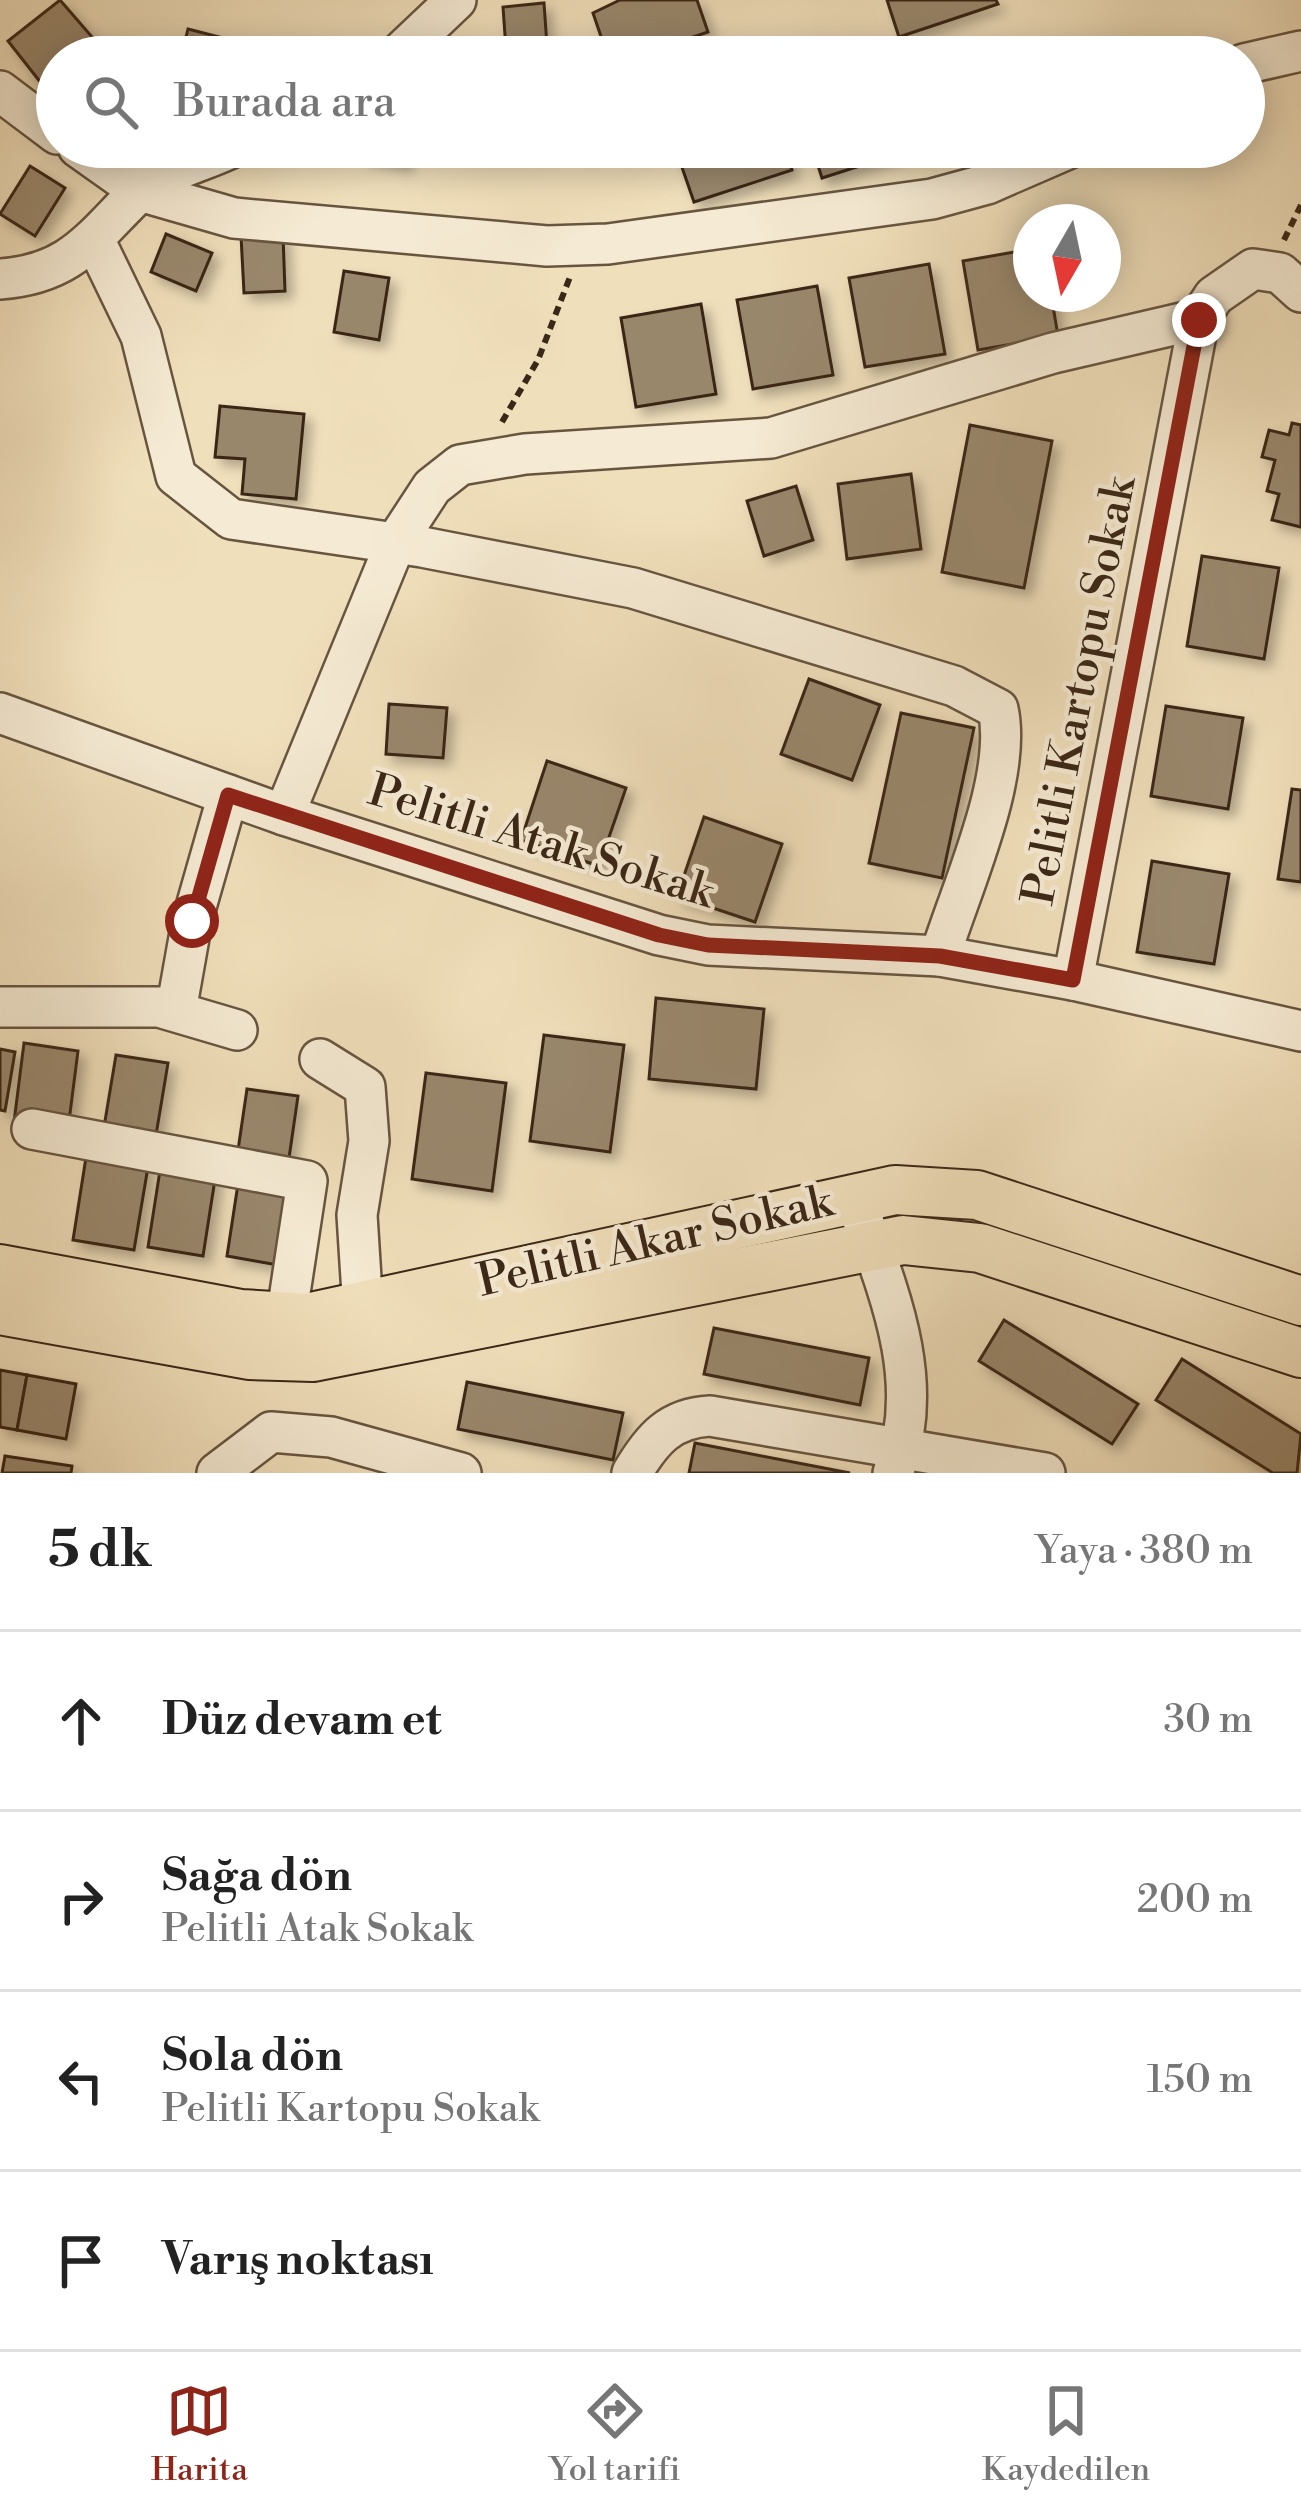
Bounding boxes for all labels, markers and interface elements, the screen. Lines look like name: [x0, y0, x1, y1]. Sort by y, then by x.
search box: [36, 36, 1265, 168]
icon: search: [78, 69, 144, 135]
text: Burada ara: [174, 74, 396, 131]
north arrow: [1013, 204, 1121, 312]
route end: [1172, 293, 1226, 347]
street label: Pelitli Kartopu Sokak: [1011, 470, 1150, 910]
street label: Pelitli Atak Sokak: [361, 762, 723, 922]
route start: [165, 894, 219, 948]
street label: Pelitli Akar Sokak: [472, 1173, 840, 1311]
text: 5 dk: [48, 1519, 151, 1583]
text: Yaya · 380 m: [1035, 1527, 1253, 1576]
icon: ahead: [48, 1688, 114, 1754]
text: Düz devam et: [162, 1692, 442, 1749]
text: 30 m: [1163, 1696, 1253, 1745]
text: Sağa dön: [162, 1848, 352, 1905]
icon: right: [48, 1868, 114, 1934]
text: 200 m: [1137, 1876, 1253, 1925]
text: Pelitli Atak Sokak: [162, 1905, 472, 1954]
text: Sola dön: [162, 2028, 343, 2085]
icon: left: [48, 2048, 114, 2114]
text: 150 m: [1147, 2056, 1253, 2105]
text: Pelitli Kartopu Sokak: [162, 2085, 539, 2134]
icon: arrive: [48, 2228, 114, 2294]
text: Varış noktası: [162, 2232, 434, 2289]
tab: Harita: [151, 2378, 248, 2491]
tab: Yol tarifi: [549, 2378, 680, 2491]
tab: Kaydedilen: [982, 2378, 1150, 2491]

